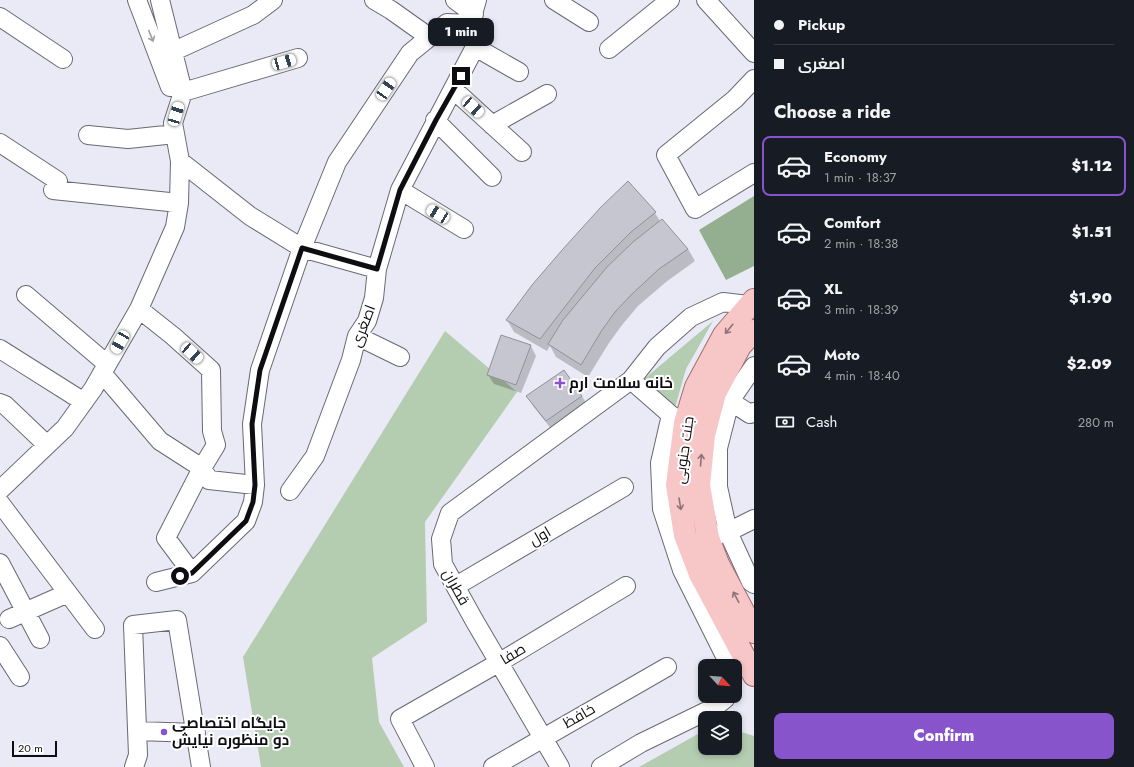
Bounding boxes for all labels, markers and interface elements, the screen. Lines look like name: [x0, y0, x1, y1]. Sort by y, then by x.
text: Pickup: [798, 14, 845, 36]
callout: 1 min: [428, 18, 494, 46]
text: 1 min: [445, 22, 477, 41]
one-way arrow: [148, 30, 156, 42]
car: [271, 53, 297, 71]
text: اصغری: [798, 53, 845, 75]
route end: [452, 67, 470, 85]
car: [374, 76, 398, 102]
car: [460, 95, 486, 119]
text: Choose a ride: [774, 99, 891, 125]
car: [167, 101, 185, 127]
text: Economy: [824, 146, 887, 168]
icon: car: [776, 148, 812, 184]
text: $1.12: [1072, 155, 1112, 177]
text: 1 min · 18:37: [824, 168, 896, 187]
car: [425, 203, 451, 225]
text: Comfort: [824, 212, 881, 234]
icon: car: [776, 214, 812, 250]
text: $1.51: [1072, 221, 1112, 243]
text: 2 min · 18:38: [824, 234, 898, 253]
text: XL: [824, 278, 842, 300]
icon: car: [776, 280, 812, 316]
text: $1.90: [1069, 287, 1112, 309]
text: 3 min · 18:39: [824, 300, 898, 319]
street label: اصغری: [345, 302, 381, 350]
one-way arrow: [724, 324, 733, 335]
car: [109, 329, 131, 355]
car: [179, 341, 205, 365]
text: Moto: [824, 344, 860, 366]
icon: car: [776, 346, 812, 382]
text: $2.09: [1067, 353, 1112, 375]
text: 4 min · 18:40: [824, 366, 900, 385]
place label: خانه سلامت ارم: [569, 372, 673, 394]
marker: خانه سلامت ارم: [554, 377, 566, 389]
icon: cash: [774, 411, 796, 433]
text: Cash: [806, 411, 837, 433]
text: 280 m: [1078, 413, 1114, 432]
street label: جنت جنوبی: [668, 415, 700, 485]
one-way arrow: [697, 454, 705, 467]
one-way arrow: [676, 497, 684, 510]
street label: اول: [525, 521, 555, 551]
street label: قطران: [437, 565, 475, 609]
route start: [171, 567, 189, 585]
one-way arrow: [732, 591, 739, 603]
street label: صفا: [496, 638, 530, 670]
north arrow: [698, 659, 742, 703]
map controls: [698, 659, 742, 755]
street label: خافظ: [559, 698, 599, 734]
button: layers: [698, 711, 742, 755]
place label: جایگاه اختصاصی دو منظوره نیایش: [172, 712, 289, 751]
button: Confirm: [774, 713, 1114, 759]
marker: جایگاه اختصاصی دو منظوره نیایش: [159, 727, 169, 737]
scale bar: [12, 739, 57, 758]
text: 20 m: [18, 740, 43, 756]

